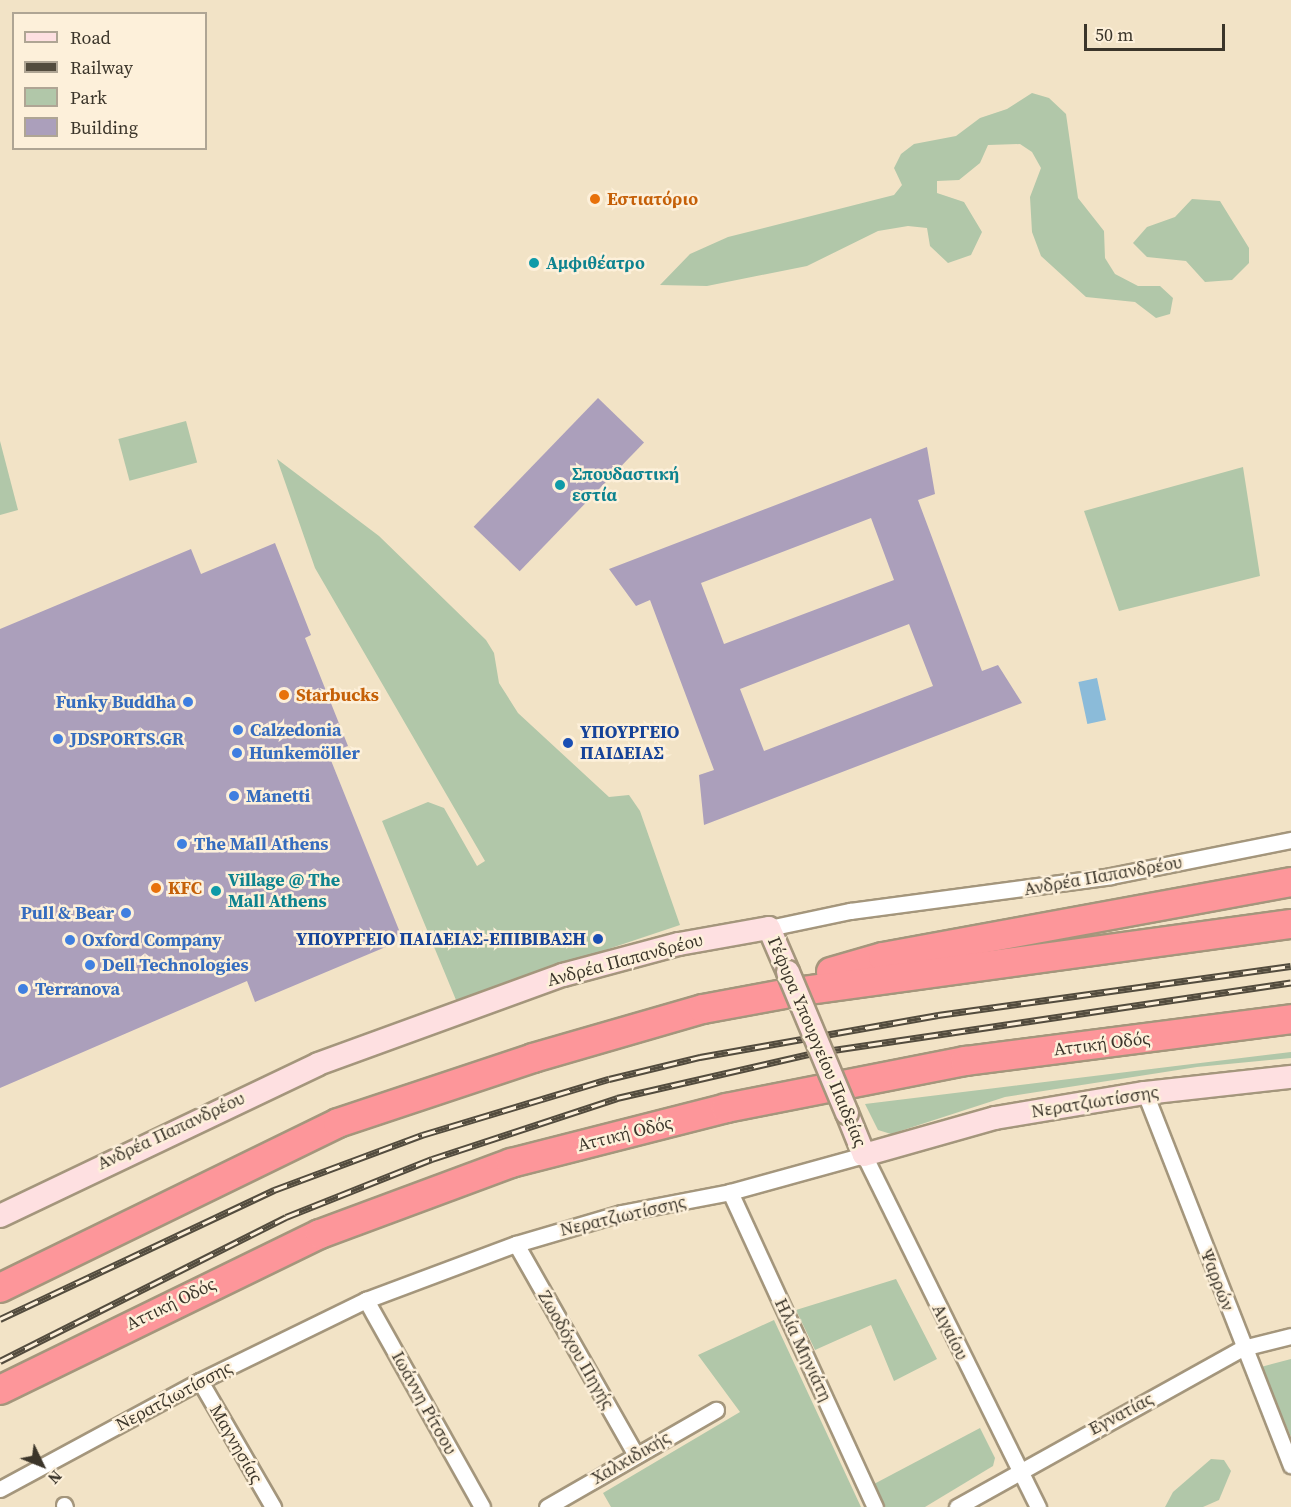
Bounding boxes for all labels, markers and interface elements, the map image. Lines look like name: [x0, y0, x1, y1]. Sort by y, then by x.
legend: [12, 12, 207, 150]
scale bar: [1087, 12, 1228, 50]
text: 50 m: [1095, 22, 1133, 47]
text: Road: [70, 25, 111, 50]
text: Railway: [70, 55, 133, 80]
text: Park: [70, 85, 107, 110]
text: Building: [70, 115, 138, 140]
place label: Εστιατόριο: [607, 188, 698, 210]
marker: Εστιατόριο: [588, 192, 602, 206]
place label: Αμφιθέατρο: [546, 252, 645, 274]
marker: Αμφιθέατρο: [527, 256, 541, 270]
place label: Σπουδαστική εστία: [572, 464, 679, 506]
marker: Σπουδαστική εστία: [553, 478, 567, 492]
place label: Starbucks: [296, 684, 379, 706]
marker: Starbucks: [277, 688, 291, 702]
place label: Funky Buddha: [56, 691, 176, 713]
marker: Funky Buddha: [181, 695, 195, 709]
place label: Calzedonia: [250, 719, 341, 741]
place label: ΥΠΟΥΡΓΕΙΟ ΠΑΙΔΕΙΑΣ: [580, 722, 679, 764]
marker: Calzedonia: [231, 723, 245, 737]
place label: JDSPORTS.GR: [70, 728, 184, 750]
marker: JDSPORTS.GR: [51, 732, 65, 746]
marker: ΥΠΟΥΡΓΕΙΟ ΠΑΙΔΕΙΑΣ: [561, 736, 575, 750]
place label: Hunkemöller: [249, 742, 360, 764]
marker: Hunkemöller: [230, 746, 244, 760]
place label: Manetti: [246, 785, 310, 807]
marker: Manetti: [227, 789, 241, 803]
place label: The Mall Athens: [194, 833, 328, 855]
marker: The Mall Athens: [175, 837, 189, 851]
street label: Ανδρέα Παπανδρέου: [1022, 851, 1184, 901]
place label: Village @ The Mall Athens: [228, 870, 340, 912]
place label: KFC: [168, 877, 202, 899]
marker: KFC: [149, 881, 163, 895]
marker: Village @ The Mall Athens: [209, 884, 223, 898]
place label: Pull & Bear: [21, 902, 114, 924]
marker: Pull & Bear: [119, 906, 133, 920]
place label: ΥΠΟΥΡΓΕΙΟ ΠΑΙΔΕΙΑΣ-ΕΠΙΒΙΒΑΣΗ: [296, 928, 586, 950]
place label: Oxford Company: [82, 929, 222, 951]
street label: Ανδρέα Παπανδρέου: [545, 929, 705, 991]
marker: ΥΠΟΥΡΓΕΙΟ ΠΑΙΔΕΙΑΣ-ΕΠΙΒΙΒΑΣΗ: [591, 932, 605, 946]
marker: Oxford Company: [63, 933, 77, 947]
street label: Γέφυρα Υπουργείου Παιδείας: [763, 933, 871, 1151]
place label: Dell Technologies: [102, 954, 249, 976]
marker: Dell Technologies: [83, 958, 97, 972]
place label: Terranova: [35, 978, 120, 1000]
marker: Terranova: [16, 982, 30, 996]
street label: Αττική Οδός: [1052, 1027, 1152, 1061]
street label: Νερατζιωτίσσης: [1030, 1081, 1160, 1123]
street label: Ανδρέα Παπανδρέου: [94, 1087, 248, 1175]
street label: Αττική Οδός: [575, 1112, 675, 1156]
street label: Νερατζιωτίσσης: [558, 1191, 688, 1241]
street label: Ψαρρών: [1195, 1246, 1239, 1314]
street label: Αττική Οδός: [123, 1273, 219, 1335]
street label: Ζωοδόχου Πηγής: [533, 1287, 619, 1413]
street label: Ηλία Μηνιάτη: [770, 1295, 836, 1405]
street label: Αιγαίου: [927, 1301, 973, 1363]
street label: Ιωάννη Ρίτσου: [387, 1348, 461, 1458]
street label: Νερατζιωτίσσης: [112, 1356, 236, 1436]
street label: Εγνατίας: [1085, 1388, 1157, 1440]
street label: Μαγνησίας: [205, 1401, 267, 1487]
street label: Χαλκιδικής: [588, 1427, 674, 1489]
north arrow: [12, 1435, 72, 1495]
text: N: [43, 1466, 67, 1489]

